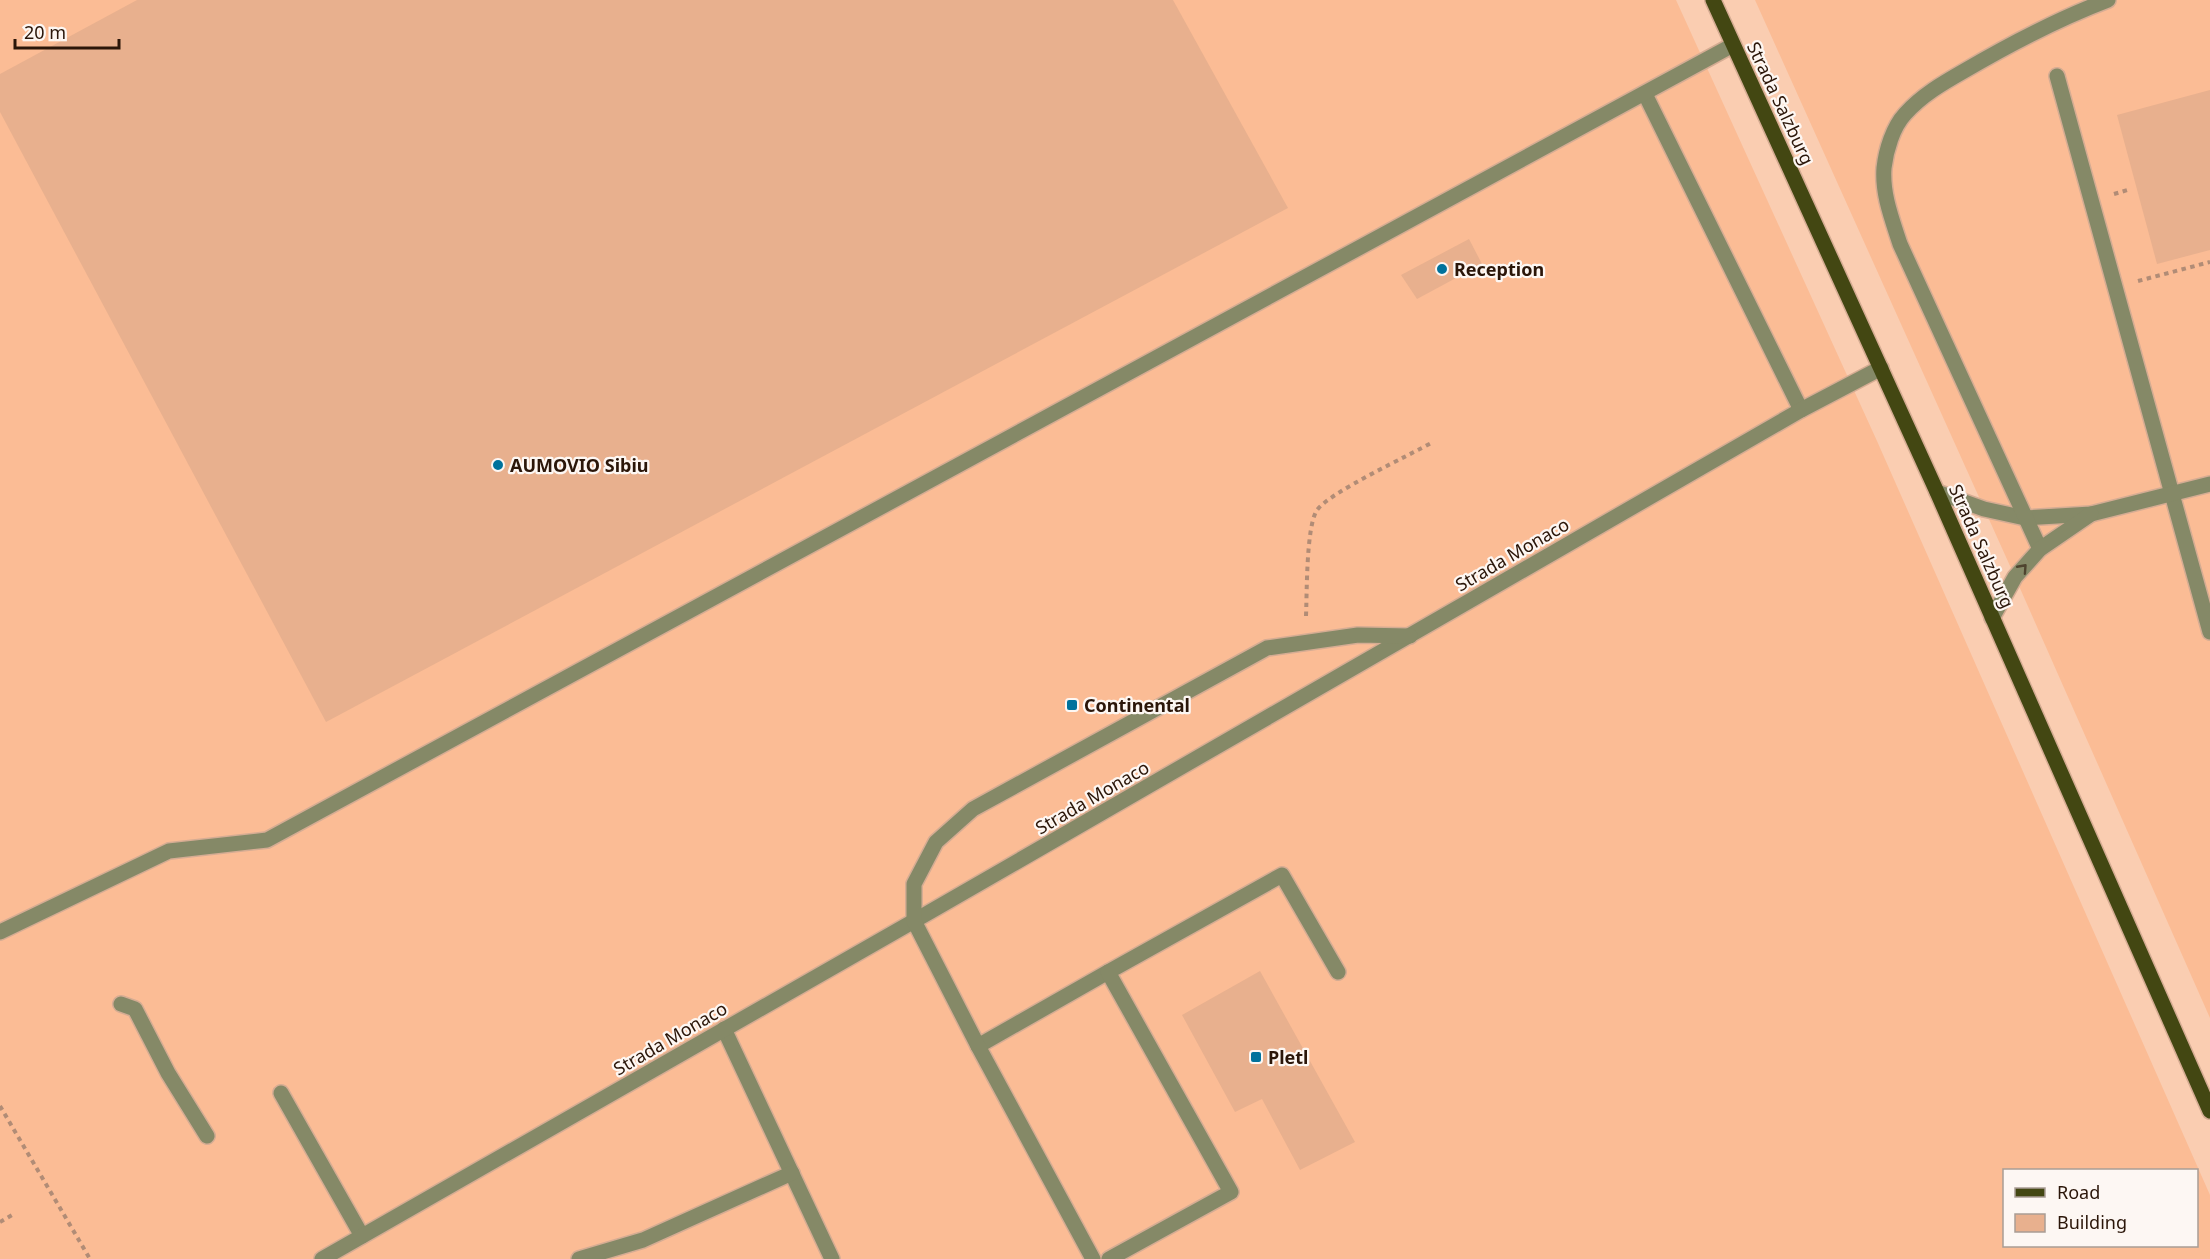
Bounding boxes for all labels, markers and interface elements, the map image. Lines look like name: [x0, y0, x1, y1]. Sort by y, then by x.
scale bar: [15, 12, 118, 50]
text: 20 m: [24, 20, 66, 44]
street label: Strada Salzburg: [1742, 38, 1820, 168]
place label: Reception: [1454, 257, 1544, 281]
marker: Reception: [1435, 262, 1449, 276]
place label: AUMOVIO Sibiu: [510, 453, 648, 477]
marker: AUMOVIO Sibiu: [491, 458, 505, 472]
street label: Strada Salzburg: [1944, 480, 2020, 612]
street label: Strada Monaco: [1451, 512, 1573, 596]
one-way arrow: [2016, 564, 2027, 575]
place label: Continental: [1084, 693, 1190, 717]
marker: Continental: [1065, 698, 1079, 712]
street label: Strada Monaco: [1031, 755, 1153, 839]
street label: Strada Monaco: [609, 996, 731, 1080]
place label: Pletl: [1268, 1045, 1308, 1069]
marker: Pletl: [1249, 1050, 1263, 1064]
legend: [2003, 1169, 2198, 1247]
text: Road: [2057, 1180, 2100, 1204]
text: Building: [2057, 1210, 2127, 1234]

